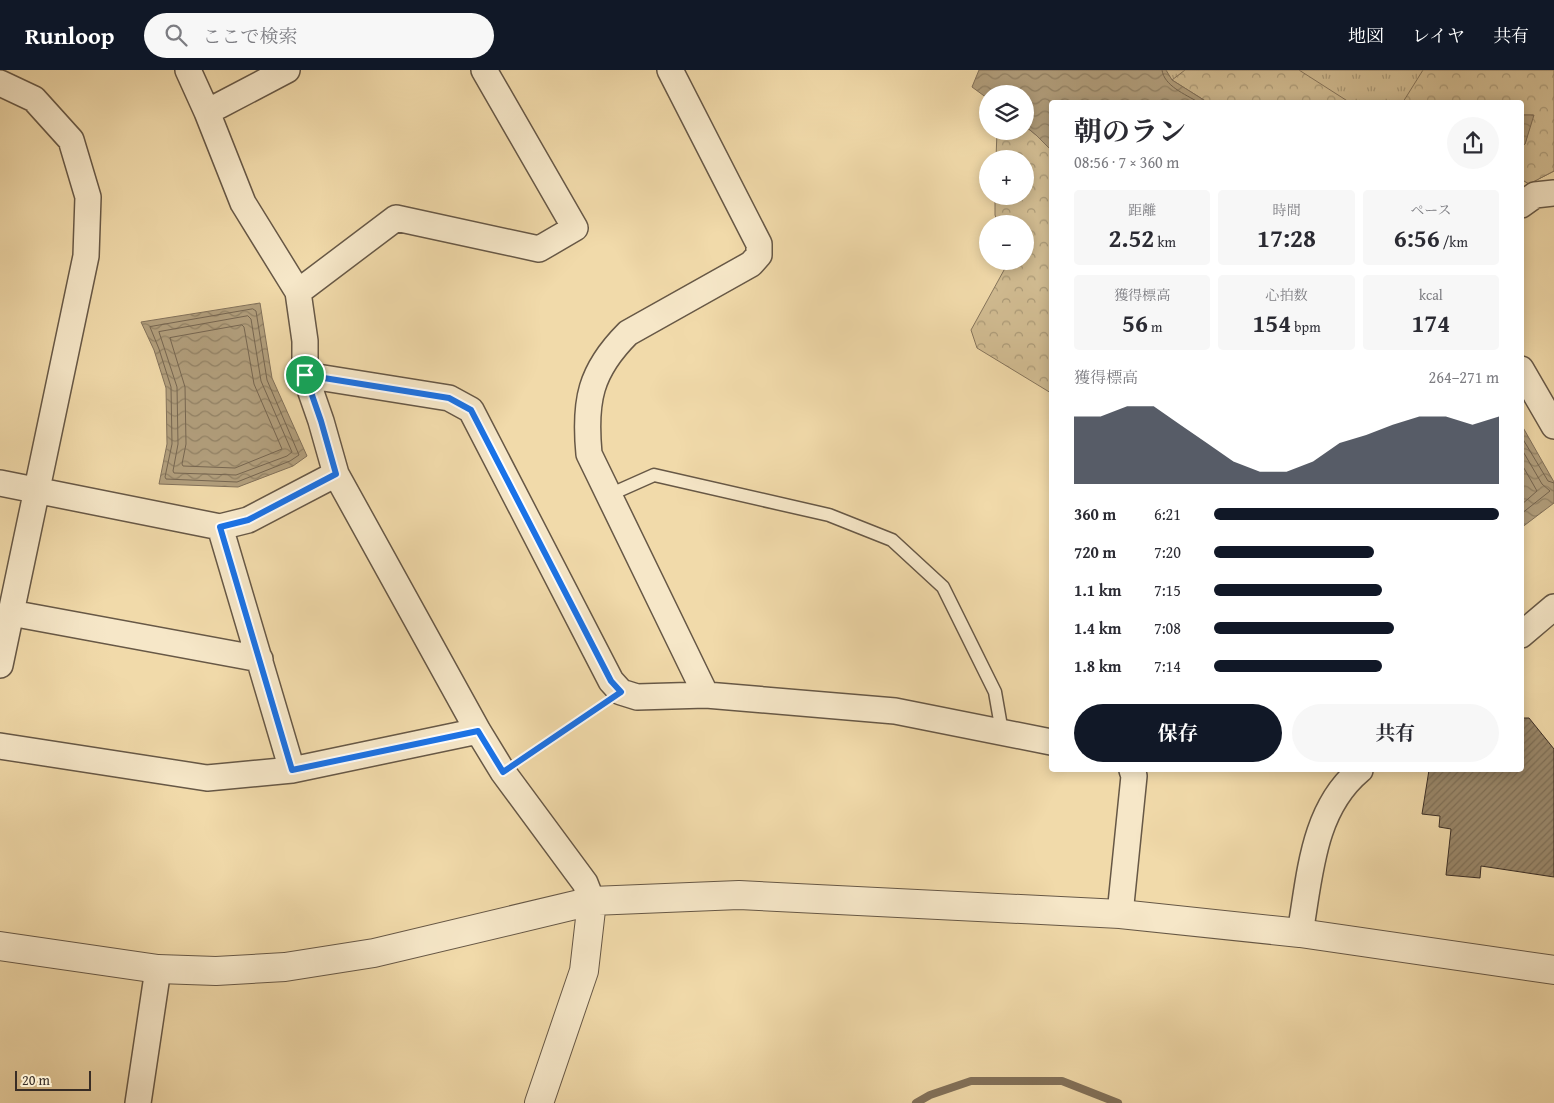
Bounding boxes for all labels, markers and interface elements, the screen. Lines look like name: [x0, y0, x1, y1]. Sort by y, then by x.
search box: [144, 13, 494, 58]
text: Runloop: [25, 18, 114, 53]
icon: search: [162, 21, 190, 49]
text: ここで検索: [202, 22, 297, 50]
text: 地図: [1348, 22, 1384, 49]
text: レイヤ: [1412, 22, 1465, 49]
text: 共有: [1493, 22, 1529, 49]
map controls: [979, 85, 1034, 270]
button: layers: [979, 85, 1034, 140]
text: 朝のラン: [1074, 110, 1186, 151]
button: share: [1447, 117, 1499, 169]
button: +: [979, 150, 1034, 205]
text: 08:56 · 7 × 360 m: [1074, 150, 1179, 174]
text: 距離: [1128, 200, 1156, 220]
text: 時間: [1272, 200, 1300, 220]
text: ペース: [1410, 200, 1451, 220]
button: −: [979, 215, 1034, 270]
text: 2.52: [1108, 220, 1154, 256]
text: 17:28: [1257, 220, 1316, 256]
text: 6:56: [1394, 220, 1440, 256]
text: km: [1154, 232, 1176, 252]
text: /km: [1440, 232, 1468, 252]
text: 獲得標高: [1114, 285, 1170, 305]
text: 心拍数: [1265, 285, 1307, 305]
text: kcal: [1419, 285, 1443, 305]
text: 56: [1122, 305, 1148, 341]
text: 154: [1252, 305, 1291, 341]
text: 174: [1411, 305, 1450, 341]
text: m: [1148, 317, 1162, 337]
text: bpm: [1291, 317, 1321, 337]
pin: [284, 354, 326, 396]
icon: arrive: [291, 361, 319, 389]
text: 獲得標高: [1074, 365, 1138, 389]
text: 264–271 m: [1429, 365, 1499, 389]
text: 360 m: [1074, 502, 1116, 526]
text: 6:21: [1154, 502, 1181, 526]
text: 720 m: [1074, 540, 1116, 564]
text: 7:20: [1154, 540, 1181, 564]
text: 1.1 km: [1074, 578, 1121, 602]
text: 7:15: [1154, 578, 1181, 602]
text: 1.4 km: [1074, 616, 1121, 640]
text: 7:08: [1154, 616, 1181, 640]
text: 1.8 km: [1074, 654, 1121, 678]
text: 7:14: [1154, 654, 1181, 678]
button: 保存: [1074, 704, 1282, 762]
button: 共有: [1292, 704, 1499, 762]
scale bar: [15, 1068, 91, 1091]
text: 20 m: [22, 1070, 50, 1090]

